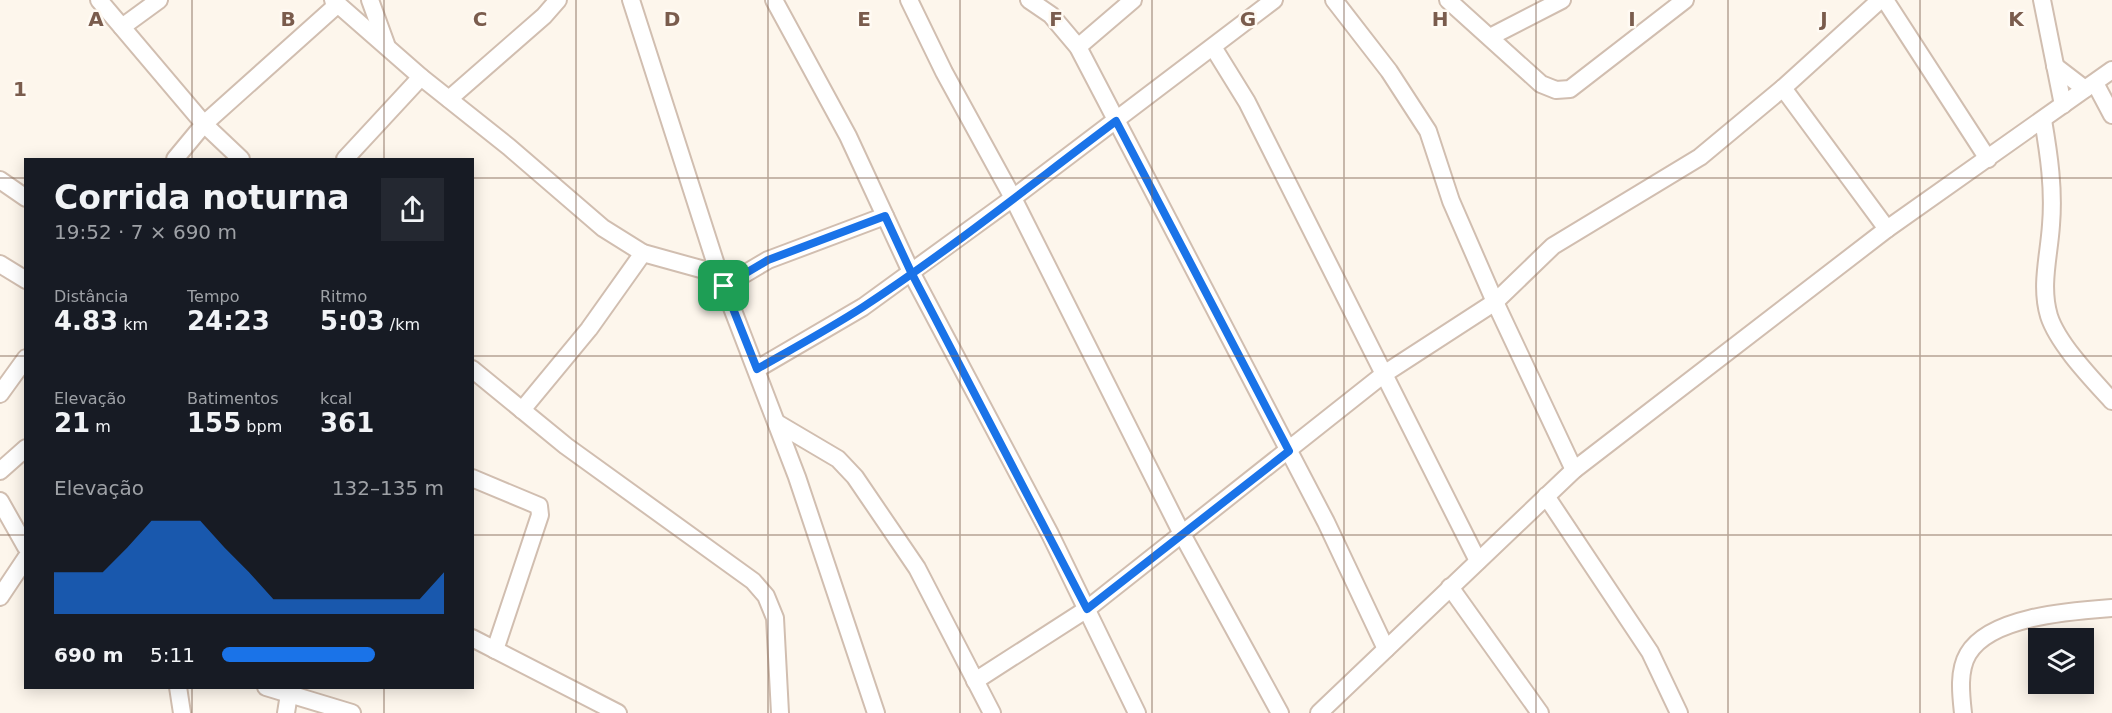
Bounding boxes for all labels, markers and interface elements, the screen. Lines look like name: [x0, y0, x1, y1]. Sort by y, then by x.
text: A: [88, 7, 104, 31]
text: B: [280, 7, 296, 31]
text: C: [473, 7, 487, 31]
text: D: [664, 7, 680, 31]
text: E: [857, 7, 871, 31]
text: F: [1049, 7, 1063, 31]
text: G: [1240, 7, 1256, 31]
text: H: [1432, 7, 1448, 31]
text: I: [1628, 7, 1636, 31]
text: J: [1818, 7, 1828, 31]
text: K: [2008, 7, 2025, 31]
text: 1: [13, 77, 27, 101]
text: Corrida noturna: [54, 178, 350, 217]
button: share: [381, 178, 444, 241]
text: 19:52 · 7 × 690 m: [54, 220, 237, 244]
pin: [698, 260, 749, 311]
icon: arrive: [707, 269, 740, 302]
text: Distância: [54, 287, 128, 306]
text: Tempo: [187, 287, 239, 306]
text: Ritmo: [320, 287, 367, 306]
text: 4.83: [54, 306, 118, 336]
text: 24:23: [187, 306, 270, 336]
text: 5:03: [320, 306, 385, 336]
text: km: [118, 315, 148, 334]
text: /km: [385, 315, 420, 334]
text: Elevação: [54, 389, 126, 408]
text: Batimentos: [187, 389, 278, 408]
text: kcal: [320, 389, 352, 408]
text: 21: [54, 408, 90, 438]
text: 155: [187, 408, 241, 438]
text: 361: [320, 408, 374, 438]
text: m: [90, 417, 111, 436]
text: bpm: [241, 417, 282, 436]
text: Elevação: [54, 476, 144, 500]
text: 132–135 m: [332, 476, 444, 500]
map controls: [2028, 628, 2094, 694]
button: layers: [2028, 628, 2094, 694]
text: 690 m: [54, 643, 124, 667]
text: 5:11: [150, 643, 195, 667]

